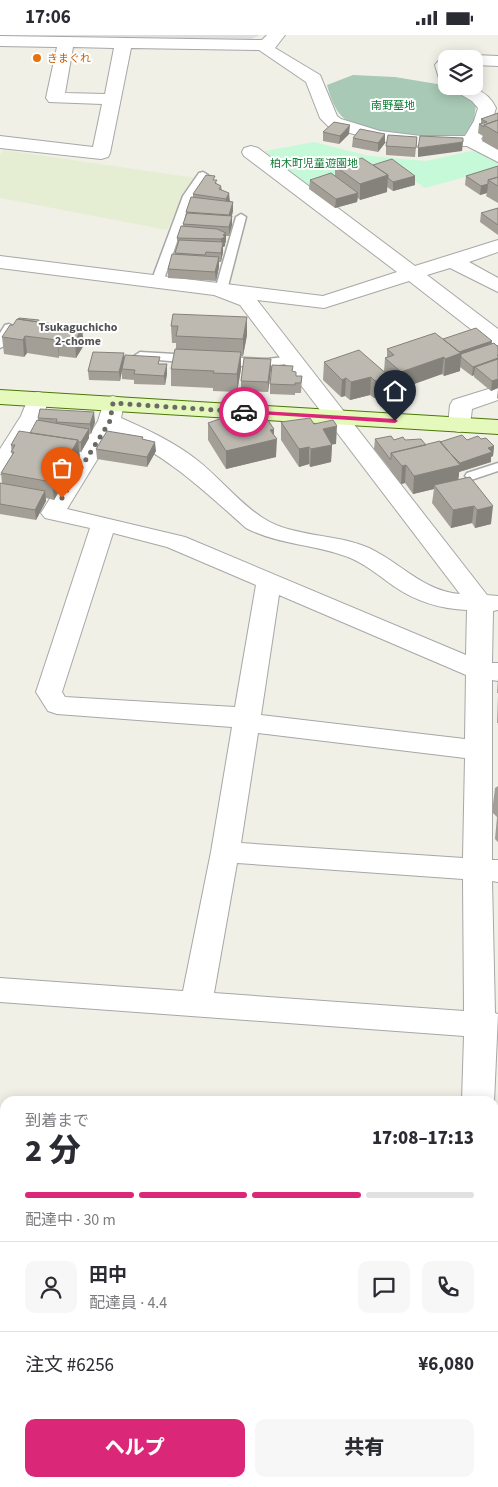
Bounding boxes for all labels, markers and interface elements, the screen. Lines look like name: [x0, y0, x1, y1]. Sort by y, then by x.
text: 17:06: [25, 4, 71, 31]
map controls: [438, 50, 483, 95]
button: layers: [438, 50, 483, 95]
place label: きまぐれ: [47, 51, 91, 66]
marker: きまぐれ: [31, 52, 43, 64]
park label: 南野墓地: [371, 98, 415, 113]
park label: 柏木町児童遊園地: [270, 156, 358, 171]
district label: Tsukaguchicho 2-chome: [38, 319, 118, 350]
pin: [374, 370, 416, 421]
icon: home: [381, 377, 409, 405]
courier: [219, 387, 269, 437]
icon: car: [230, 398, 258, 426]
pin: [41, 447, 83, 498]
icon: bag: [48, 454, 76, 482]
text: 到着まで: [25, 1110, 89, 1132]
text: 17:08–17:13: [372, 1125, 474, 1152]
text: 2 分: [25, 1128, 81, 1174]
text: 配達中 · 30 m: [25, 1209, 116, 1231]
button: person: [25, 1261, 77, 1313]
button: chat: [358, 1261, 410, 1313]
button: phone: [422, 1261, 474, 1313]
text: 田中: [89, 1262, 127, 1289]
text: 配達員 · 4.4: [89, 1292, 167, 1314]
text: ¥6,080: [418, 1351, 474, 1378]
text: 注文 #6256: [25, 1352, 114, 1379]
button: ヘルプ: [25, 1419, 245, 1477]
button: 共有: [255, 1419, 474, 1477]

